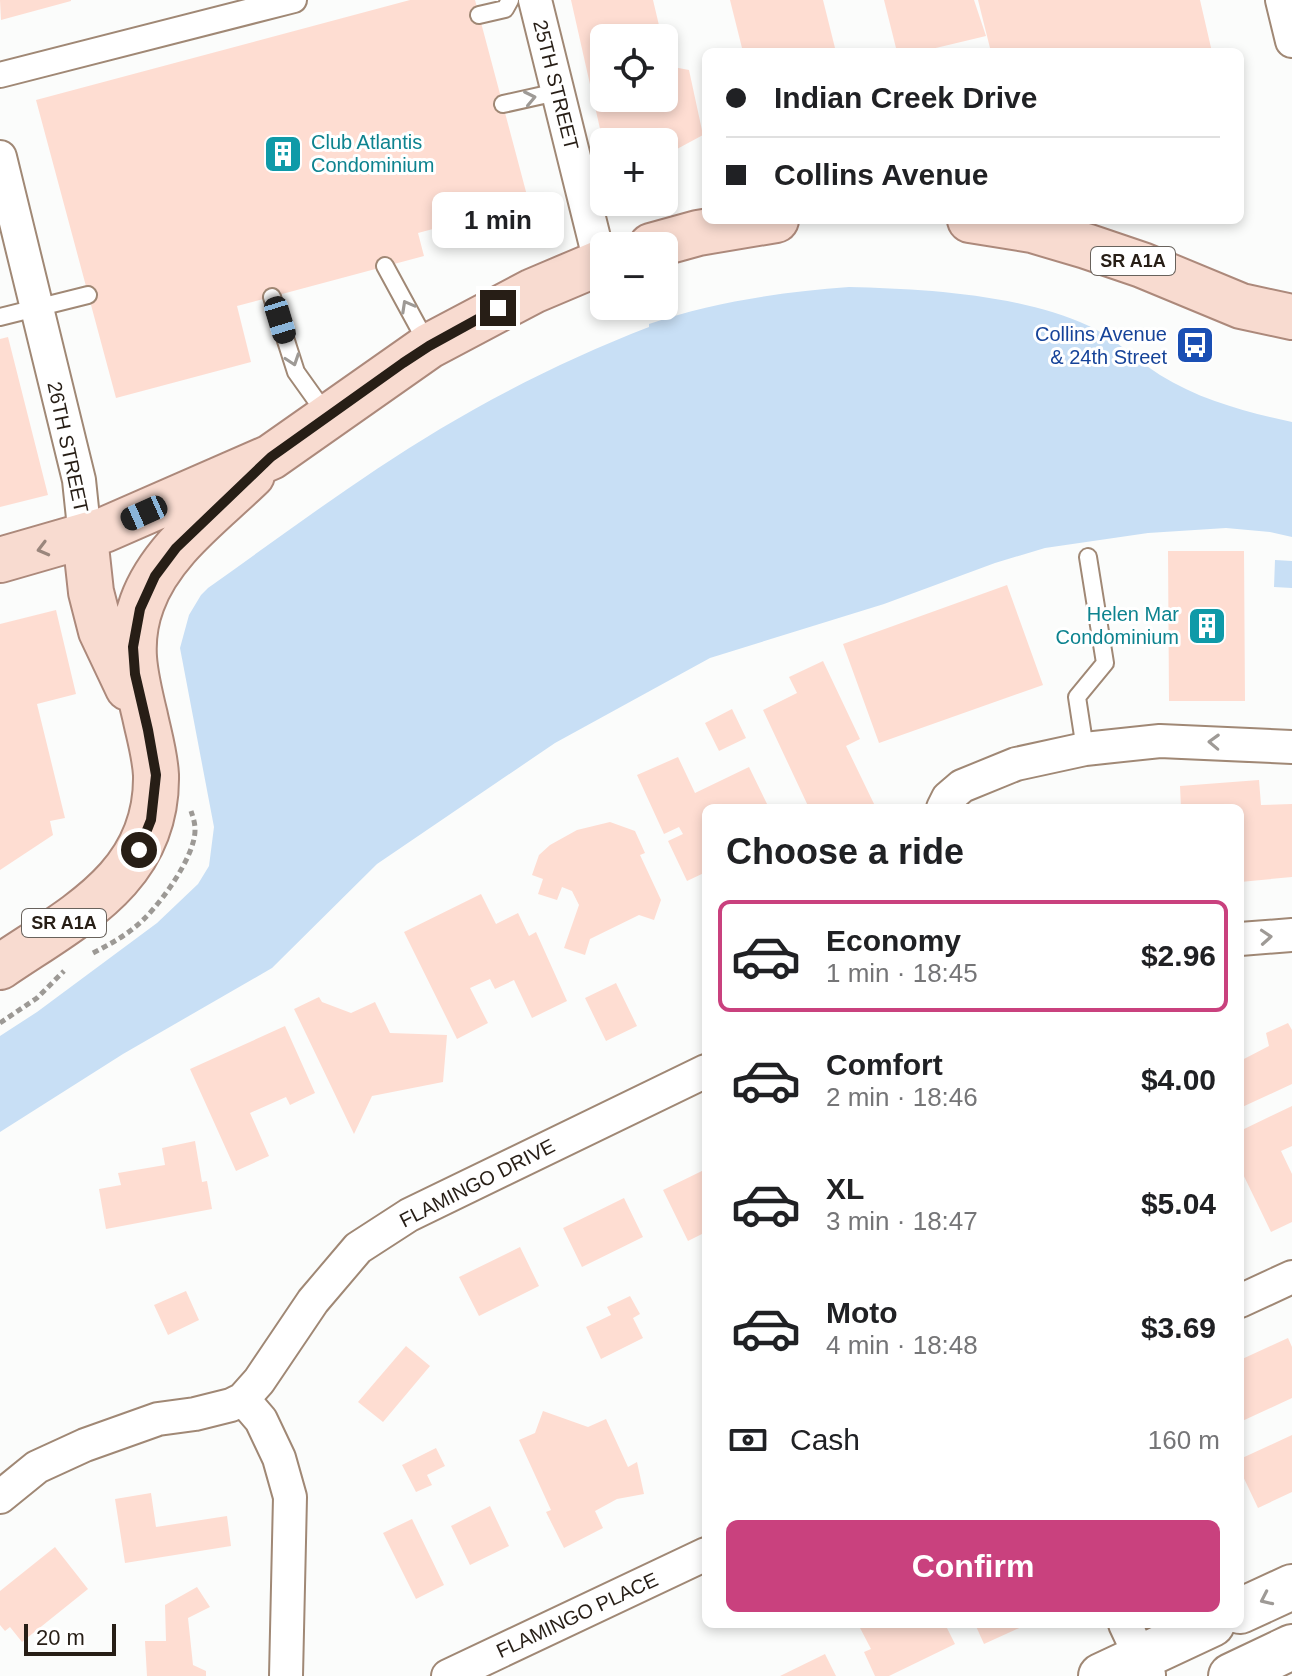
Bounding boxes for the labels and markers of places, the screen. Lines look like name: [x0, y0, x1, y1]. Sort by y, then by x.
place label: Club Atlantis Condominium: [311, 131, 434, 176]
building icon: Club Atlantis Condominium: [262, 133, 304, 175]
place label: Collins Avenue & 24th Street: [1035, 323, 1167, 368]
bus stop icon: Collins Avenue & 24th Street: [1174, 324, 1216, 366]
place label: Helen Mar Condominium: [1056, 603, 1179, 648]
building icon: Helen Mar Condominium: [1186, 605, 1228, 647]

